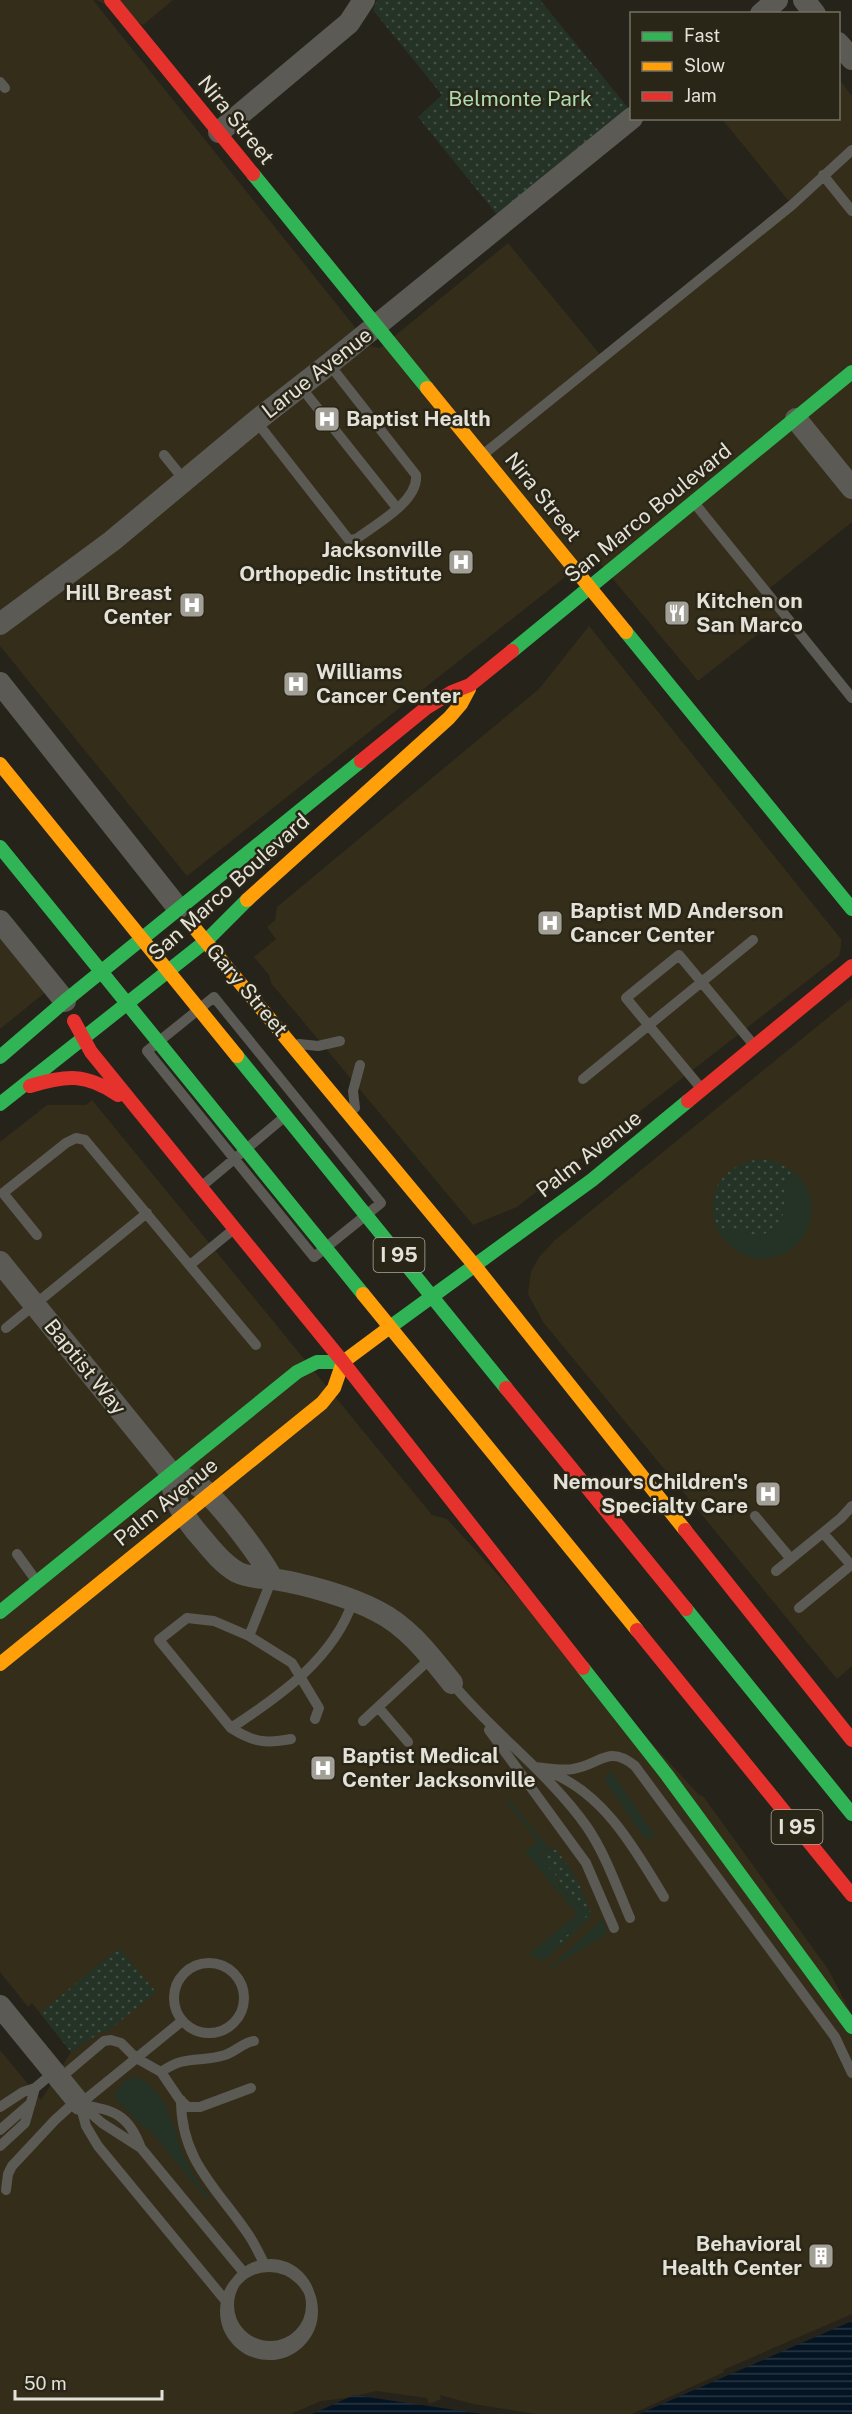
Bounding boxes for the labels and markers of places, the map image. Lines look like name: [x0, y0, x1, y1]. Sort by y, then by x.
hospital icon: Baptist Health: [312, 404, 342, 434]
place label: Baptist Health: [346, 406, 491, 431]
place label: Jacksonville Orthopedic Institute: [239, 537, 442, 586]
hospital icon: Jacksonville Orthopedic Institute: [446, 547, 476, 577]
place label: Hill Breast Center: [65, 580, 172, 629]
place label: Kitchen on San Marco: [696, 588, 803, 637]
hospital icon: Hill Breast Center: [177, 590, 207, 620]
restaurant icon: Kitchen on San Marco: [662, 598, 692, 628]
place label: Williams Cancer Center: [316, 659, 461, 708]
hospital icon: Williams Cancer Center: [281, 669, 311, 699]
place label: Baptist MD Anderson Cancer Center: [570, 898, 783, 947]
hospital icon: Baptist MD Anderson Cancer Center: [535, 908, 565, 938]
place label: Nemours Children's Specialty Care: [552, 1469, 748, 1518]
hospital icon: Nemours Children's Specialty Care: [753, 1479, 783, 1509]
place label: Baptist Medical Center Jacksonville: [342, 1743, 536, 1792]
hospital icon: Baptist Medical Center Jacksonville: [308, 1753, 338, 1783]
place label: Behavioral Health Center: [662, 2231, 802, 2280]
building icon: Behavioral Health Center: [806, 2241, 836, 2271]

